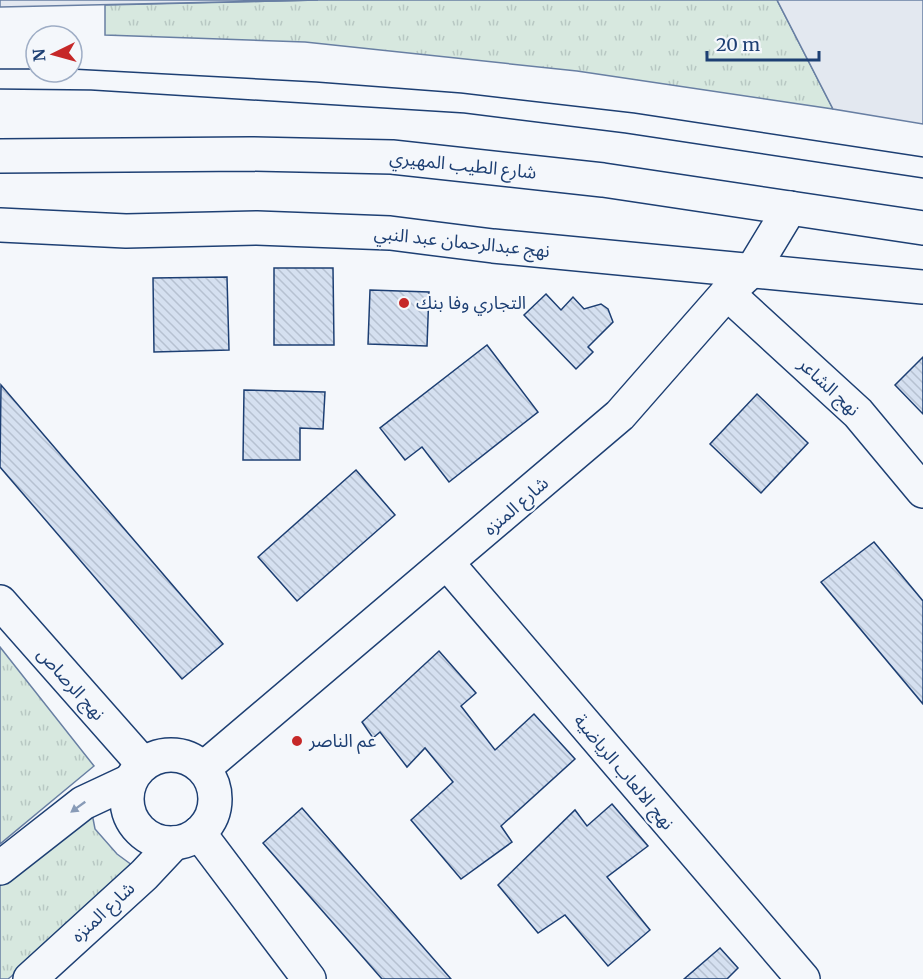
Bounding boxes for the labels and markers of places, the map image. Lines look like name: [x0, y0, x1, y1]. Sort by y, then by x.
place label: التجاري وفا بنك: [416, 291, 526, 316]
marker: التجاري وفا بنك: [397, 296, 411, 310]
place label: عم الناصر: [308, 729, 376, 754]
marker: عم الناصر: [290, 734, 304, 748]

